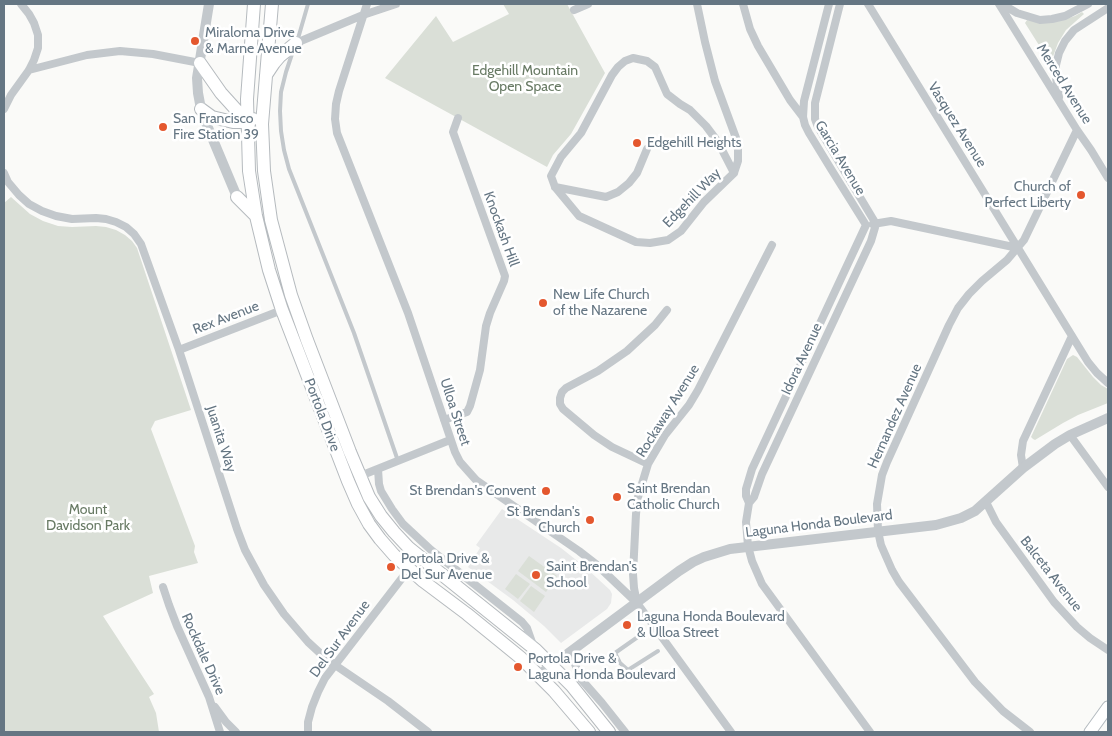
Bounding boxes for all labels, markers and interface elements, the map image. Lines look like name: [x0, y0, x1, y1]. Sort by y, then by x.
place label: Miraloma Drive & Marne Avenue: [205, 25, 302, 58]
marker: Miraloma Drive & Marne Avenue: [189, 35, 201, 47]
street label: Merced Avenue: [1033, 41, 1095, 127]
park label: Edgehill Mountain Open Space: [472, 63, 578, 95]
street label: Vasquez Avenue: [924, 79, 990, 171]
place label: San Francisco Fire Station 39: [173, 111, 259, 144]
street label: Garcia Avenue: [811, 118, 869, 198]
marker: San Francisco Fire Station 39: [157, 121, 169, 133]
place label: Edgehill Heights: [647, 135, 742, 151]
marker: Edgehill Heights: [631, 137, 643, 149]
street label: Edgehill Way: [660, 165, 724, 231]
place label: Church of Perfect Liberty: [985, 179, 1071, 212]
street label: Knockash Hill: [480, 189, 522, 269]
marker: Church of Perfect Liberty: [1075, 189, 1087, 201]
place label: New Life Church of the Nazarene: [553, 287, 650, 320]
marker: New Life Church of the Nazarene: [537, 297, 549, 309]
street label: Rex Avenue: [191, 298, 261, 338]
street label: Idora Avenue: [778, 320, 826, 398]
street label: Hernandez Avenue: [864, 361, 926, 471]
street label: Rockaway Avenue: [633, 362, 703, 460]
street label: Portola Drive: [300, 376, 344, 454]
street label: Ulloa Street: [436, 376, 474, 448]
street label: Juanita Way: [202, 404, 240, 474]
place label: Saint Brendan Catholic Church: [627, 481, 720, 514]
place label: St Brendan's Convent: [409, 483, 536, 499]
marker: St Brendan's Convent: [540, 485, 552, 497]
marker: Saint Brendan Catholic Church: [611, 491, 623, 503]
park label: Mount Davidson Park: [46, 502, 130, 534]
place label: St Brendan's Church: [507, 504, 580, 536]
street label: Laguna Honda Boulevard: [745, 507, 893, 541]
marker: St Brendan's Church: [584, 514, 596, 526]
street label: Balceta Avenue: [1016, 533, 1086, 615]
place label: Portola Drive & Del Sur Avenue: [401, 551, 492, 584]
place label: Saint Brendan's School: [546, 559, 637, 592]
marker: Portola Drive & Del Sur Avenue: [385, 561, 397, 573]
marker: Saint Brendan's School: [530, 569, 542, 581]
street label: Del Sur Avenue: [306, 597, 374, 681]
place label: Laguna Honda Boulevard & Ulloa Street: [637, 609, 785, 642]
street label: Rockdale Drive: [178, 611, 228, 697]
marker: Laguna Honda Boulevard & Ulloa Street: [621, 619, 633, 631]
place label: Portola Drive & Laguna Honda Boulevard: [528, 651, 676, 684]
marker: Portola Drive & Laguna Honda Boulevard: [512, 661, 524, 673]

